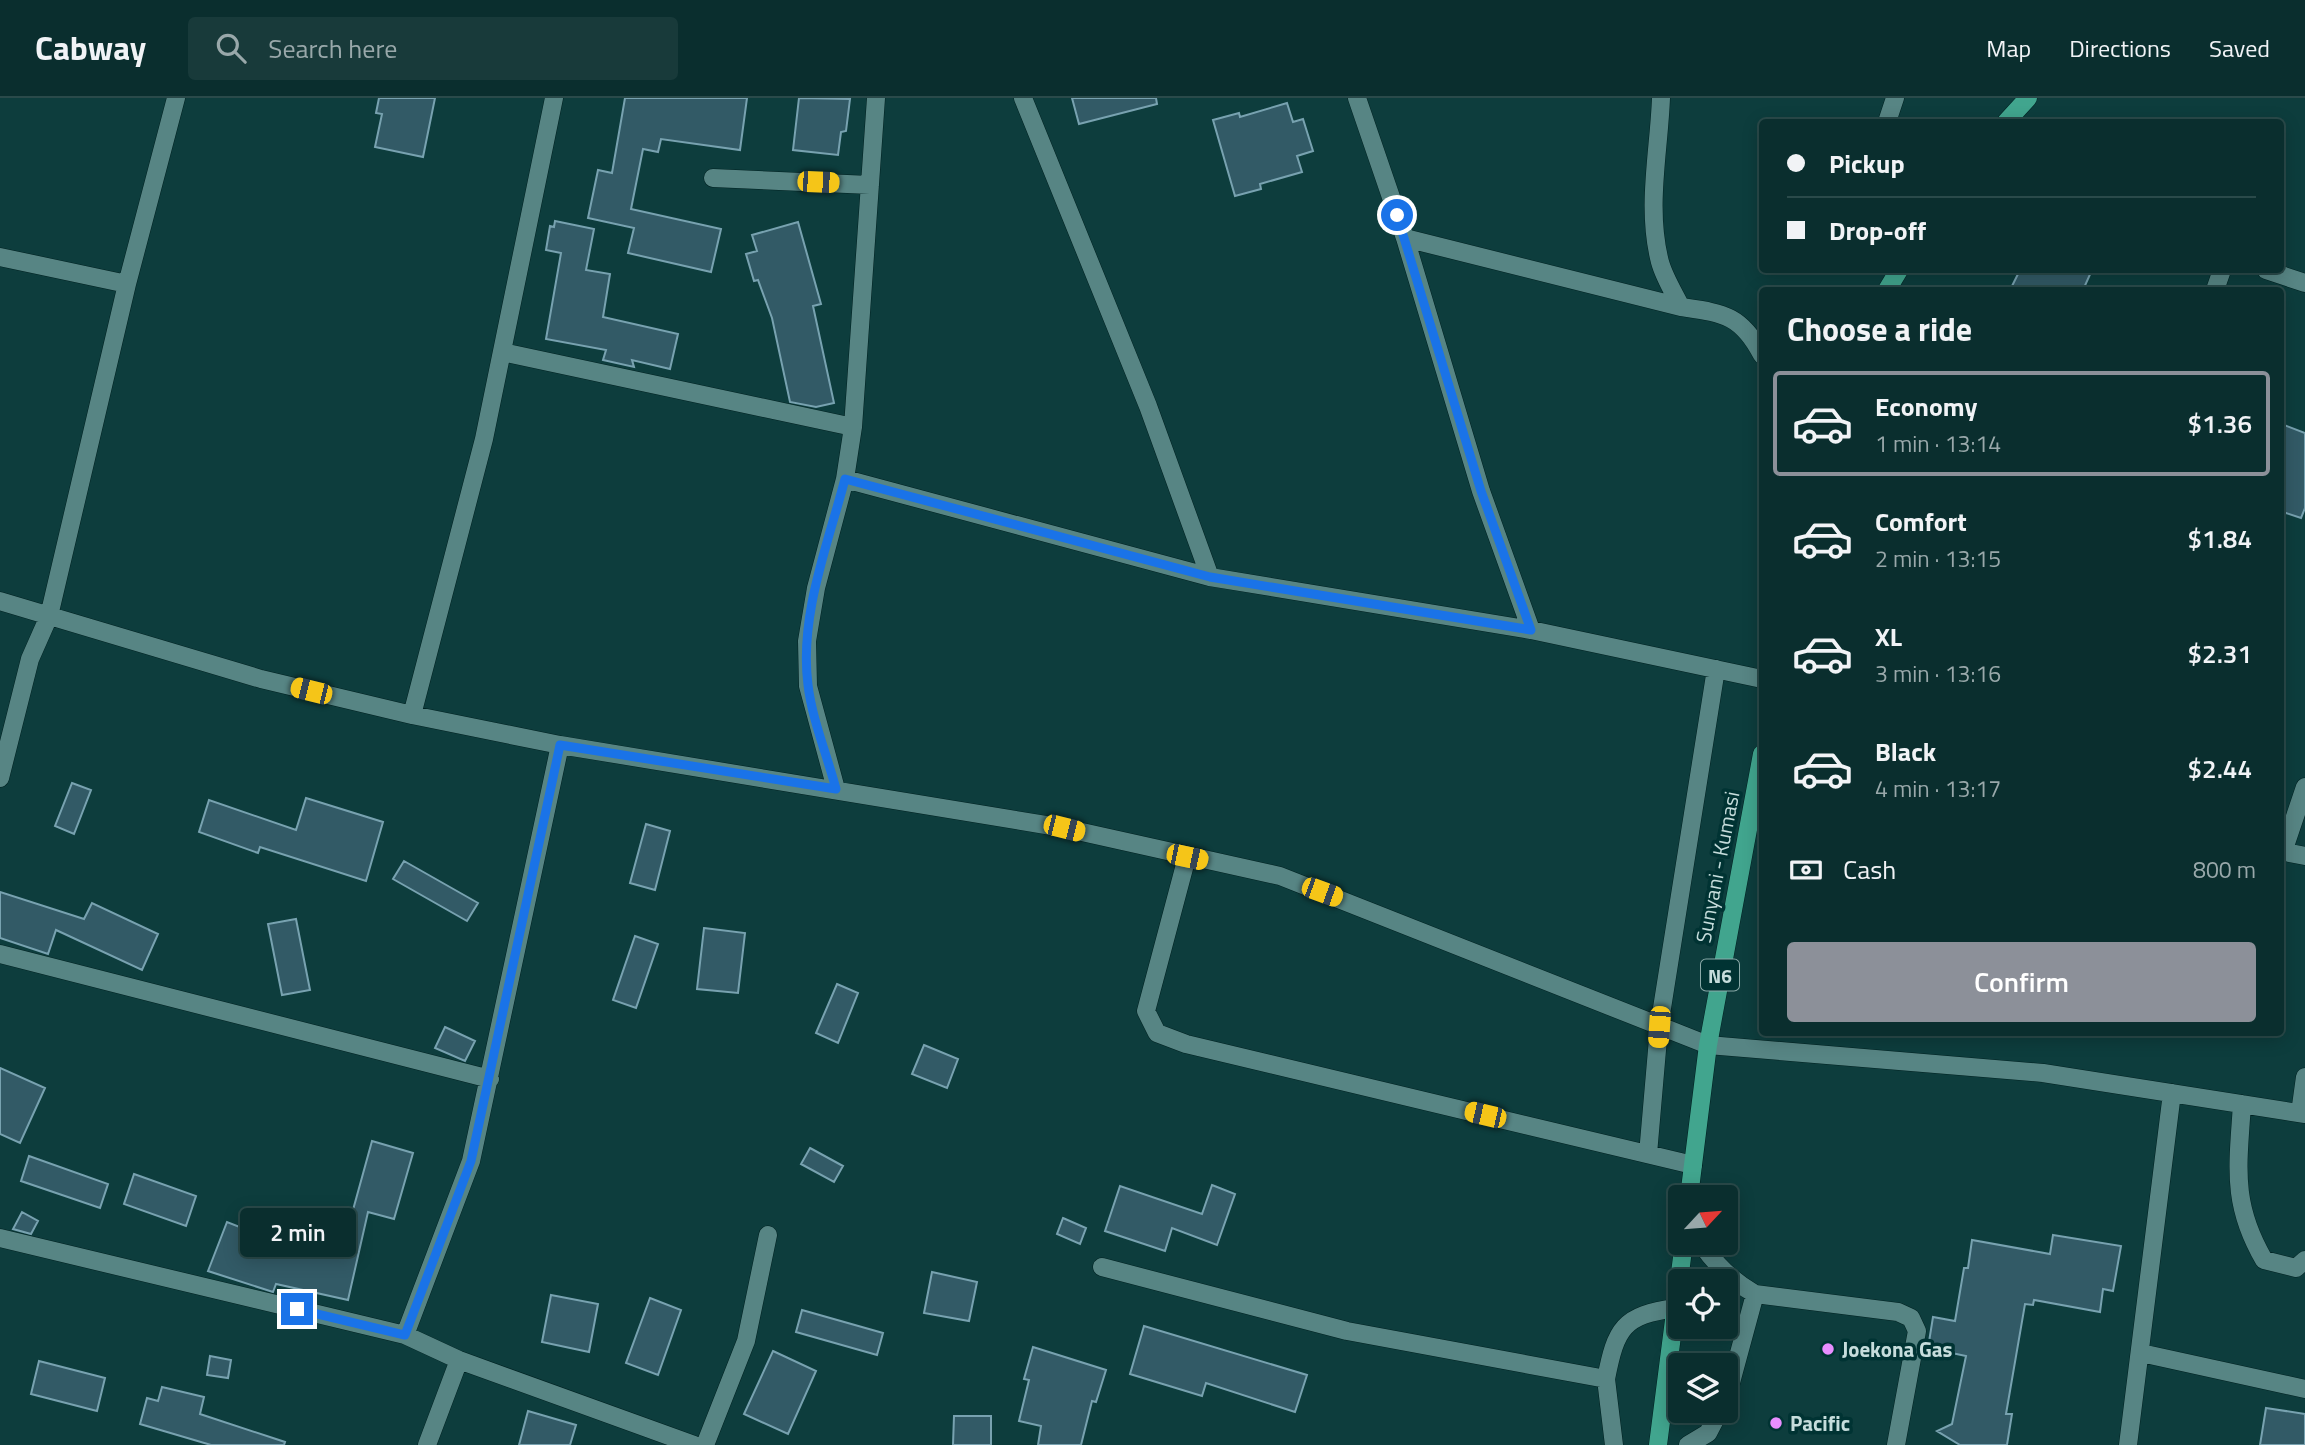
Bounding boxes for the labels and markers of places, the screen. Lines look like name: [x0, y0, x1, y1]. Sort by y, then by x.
place label: Joekona Gas: [1842, 1333, 1952, 1365]
marker: Joekona Gas: [1820, 1341, 1836, 1357]
place label: Pacific: [1790, 1407, 1850, 1439]
marker: Pacific: [1768, 1415, 1784, 1431]

